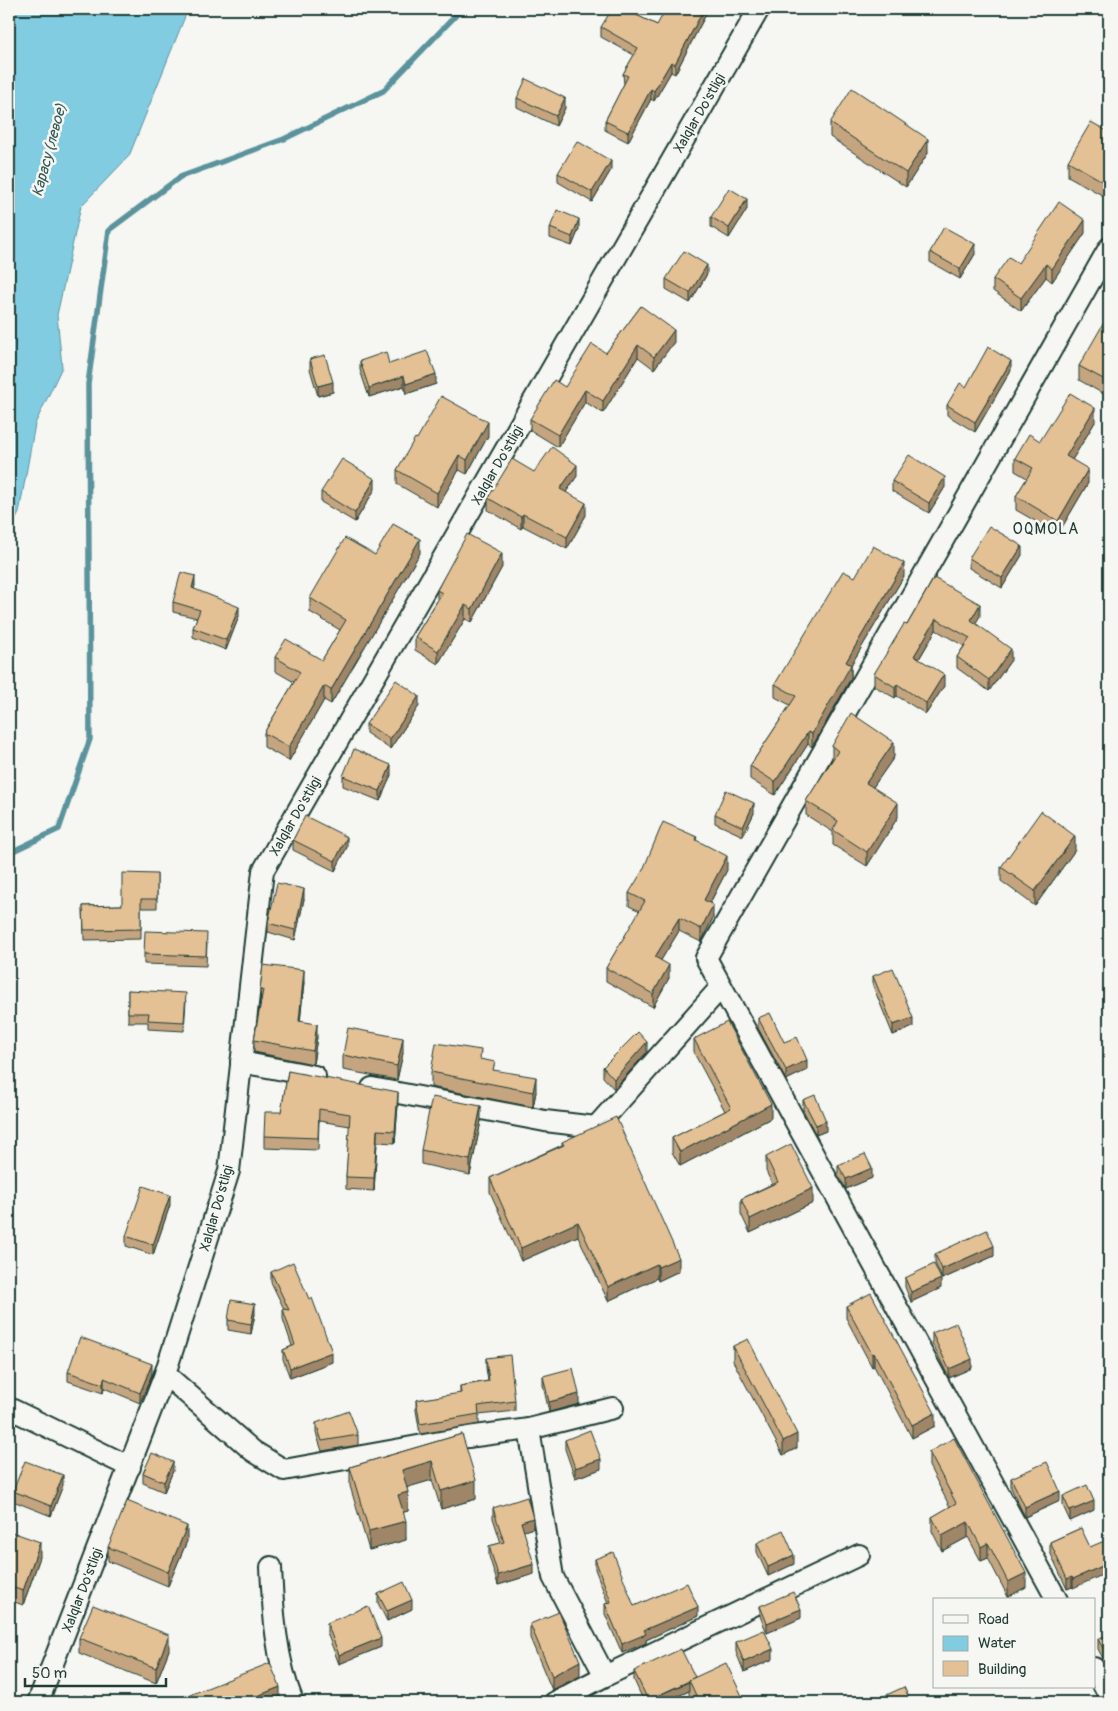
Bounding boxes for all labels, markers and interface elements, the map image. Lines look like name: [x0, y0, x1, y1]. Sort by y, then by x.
street label: Xalqlar Do'stligi: [670, 70, 729, 156]
water label: Карасу (левое): [28, 102, 71, 199]
street label: Xalqlar Do'stligi: [468, 422, 527, 508]
district label: OQMOLA: [1012, 519, 1080, 539]
street label: Xalqlar Do'stligi: [266, 773, 325, 859]
street label: Xalqlar Do'stligi: [196, 1163, 237, 1253]
street label: Xalqlar Do'stligi: [59, 1545, 106, 1635]
legend: [933, 1598, 1096, 1688]
text: Road: [978, 1610, 1009, 1629]
text: Water: [978, 1634, 1017, 1653]
scale bar: [25, 1656, 166, 1688]
text: Building: [978, 1660, 1026, 1679]
text: 50 m: [32, 1664, 67, 1683]

